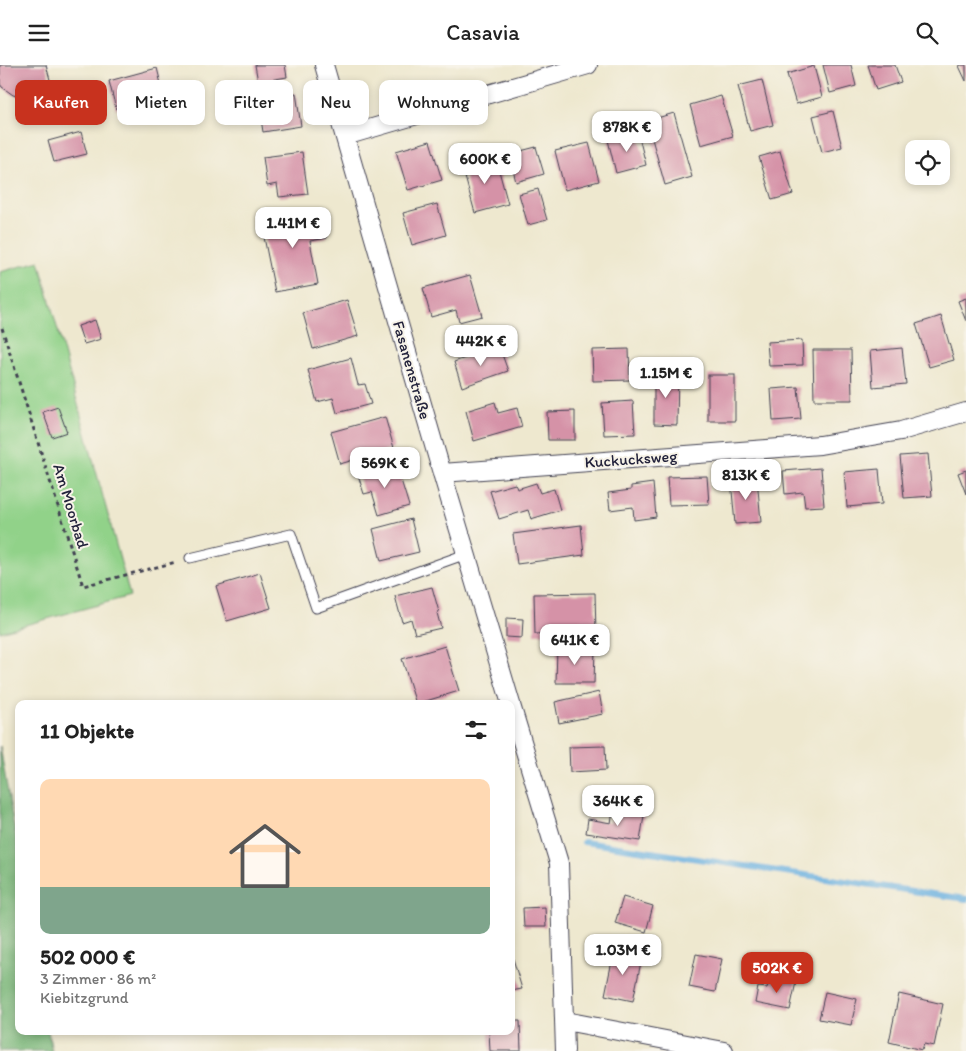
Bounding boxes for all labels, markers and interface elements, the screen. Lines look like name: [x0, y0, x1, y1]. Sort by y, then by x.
icon: menu: [25, 19, 53, 47]
text: Casavia: [446, 19, 520, 46]
icon: search: [913, 19, 941, 47]
chip: Kaufen: [15, 80, 107, 125]
chip: Mieten: [117, 80, 205, 125]
chip: Filter: [215, 80, 293, 125]
chip: Neu: [303, 80, 369, 125]
chip: Wohnung: [379, 80, 488, 125]
pin: 878K €: [586, 111, 668, 153]
text: 878K €: [603, 117, 651, 136]
map controls: [905, 140, 950, 185]
button: locate: [905, 140, 950, 185]
pin: 600K €: [444, 143, 526, 185]
text: 600K €: [459, 149, 511, 168]
pin: 1.41M €: [247, 207, 339, 249]
text: 1.41M €: [266, 213, 320, 232]
street label: Fasanenstraße: [389, 319, 435, 421]
pin: 442K €: [440, 325, 522, 367]
text: 442K €: [456, 331, 506, 350]
pin: 1.15M €: [620, 357, 712, 399]
text: 1.15M €: [640, 363, 692, 382]
street label: Kuckucksweg: [584, 446, 679, 472]
pin: 569K €: [344, 447, 426, 489]
text: 569K €: [361, 453, 409, 472]
pin: 813K €: [705, 459, 787, 501]
street label: Am Moorbad: [49, 461, 93, 551]
text: 813K €: [722, 465, 770, 484]
pin: 641K €: [534, 623, 616, 666]
text: 641K €: [551, 630, 599, 649]
icon: filters: [462, 716, 490, 744]
text: 11 Objekte: [40, 718, 134, 743]
pin: 364K €: [577, 785, 659, 827]
text: 364K €: [593, 791, 643, 810]
icon: home: [220, 811, 310, 901]
pin: 1.03M €: [577, 933, 669, 976]
text: 1.03M €: [595, 940, 651, 959]
text: 502 000 €: [40, 944, 135, 969]
pin: 502K €: [736, 951, 818, 994]
text: 502K €: [752, 958, 802, 977]
text: 3 Zimmer · 86 m²: [40, 969, 156, 988]
text: Kiebitzgrund: [40, 988, 129, 1007]

